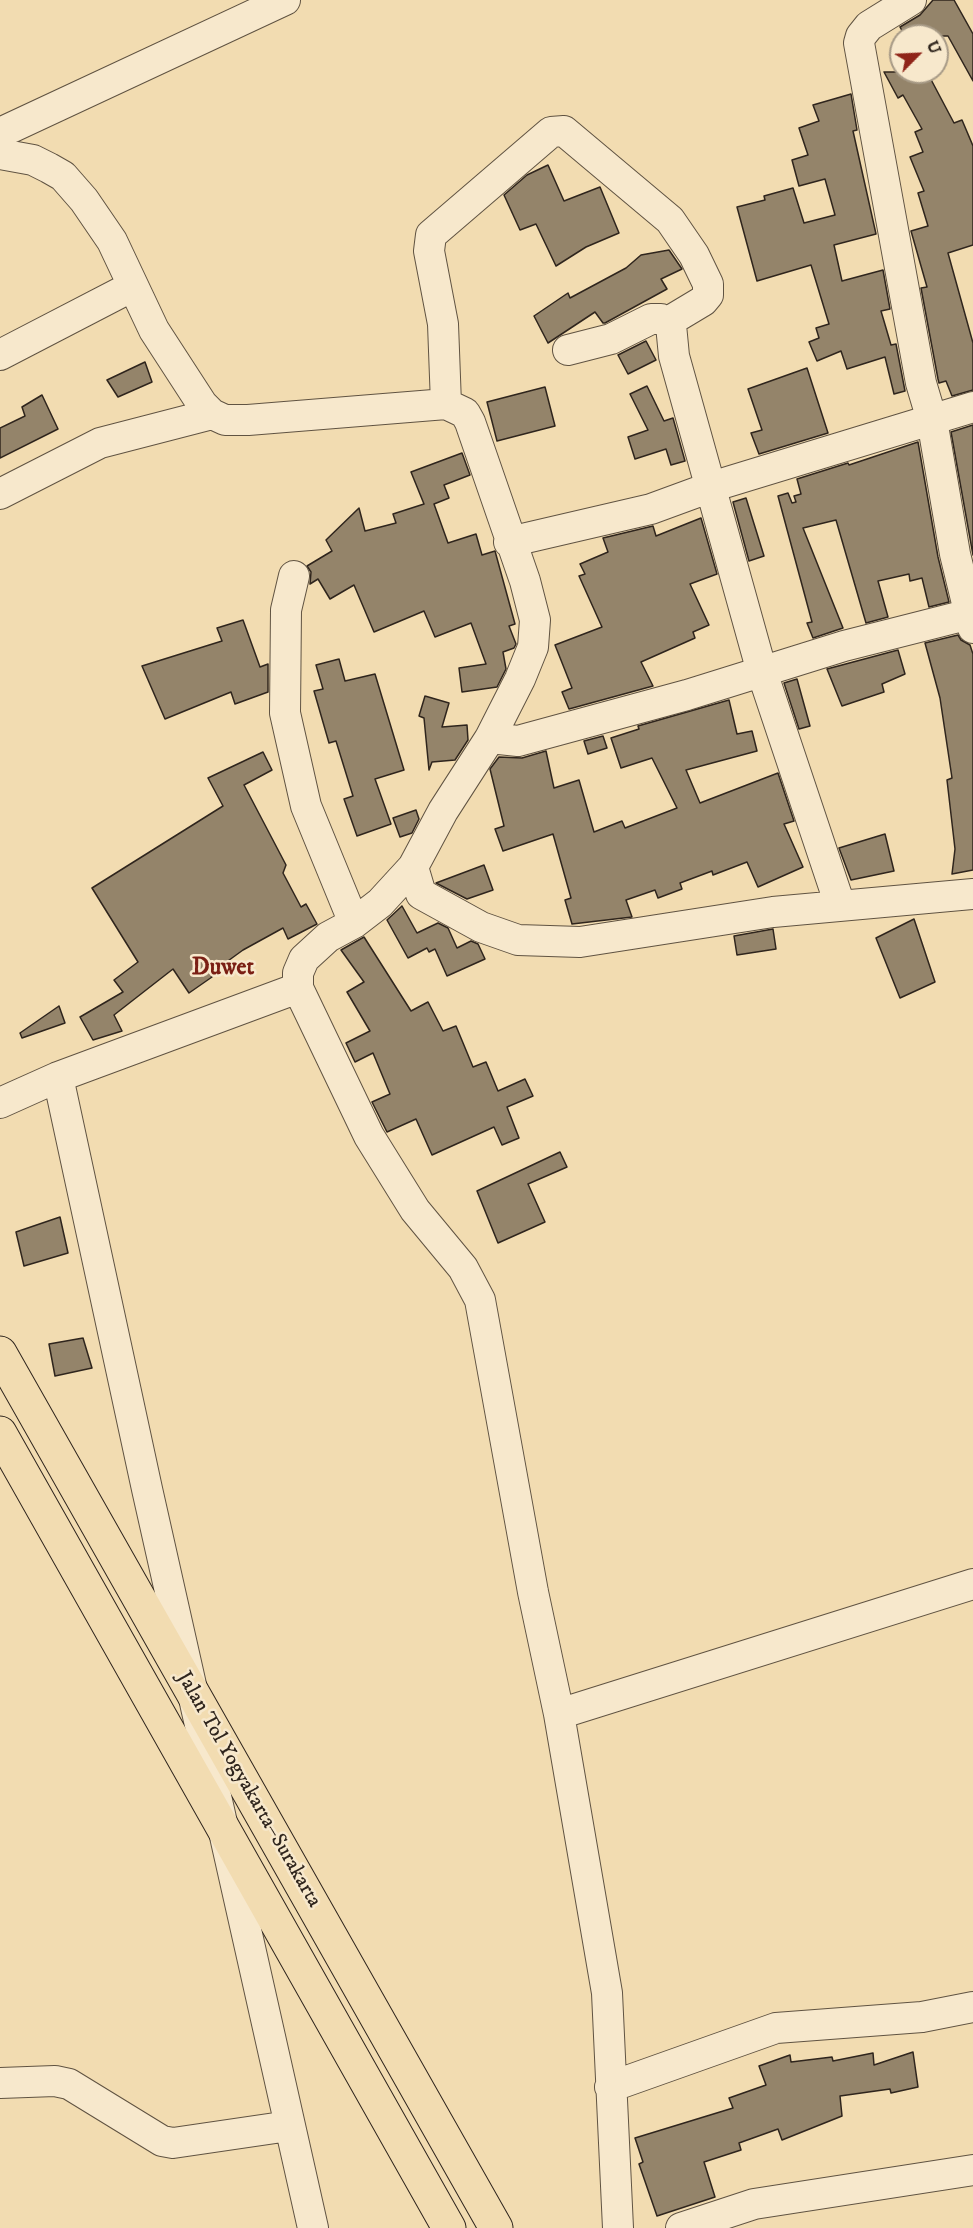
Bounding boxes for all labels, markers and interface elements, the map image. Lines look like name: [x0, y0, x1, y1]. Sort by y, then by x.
north arrow: [889, 24, 949, 84]
text: U: [922, 38, 945, 57]
district label: Duwet: [192, 955, 254, 983]
street label: Jalan Tol Yogyakarta–Surakarta: [170, 1668, 326, 1912]

